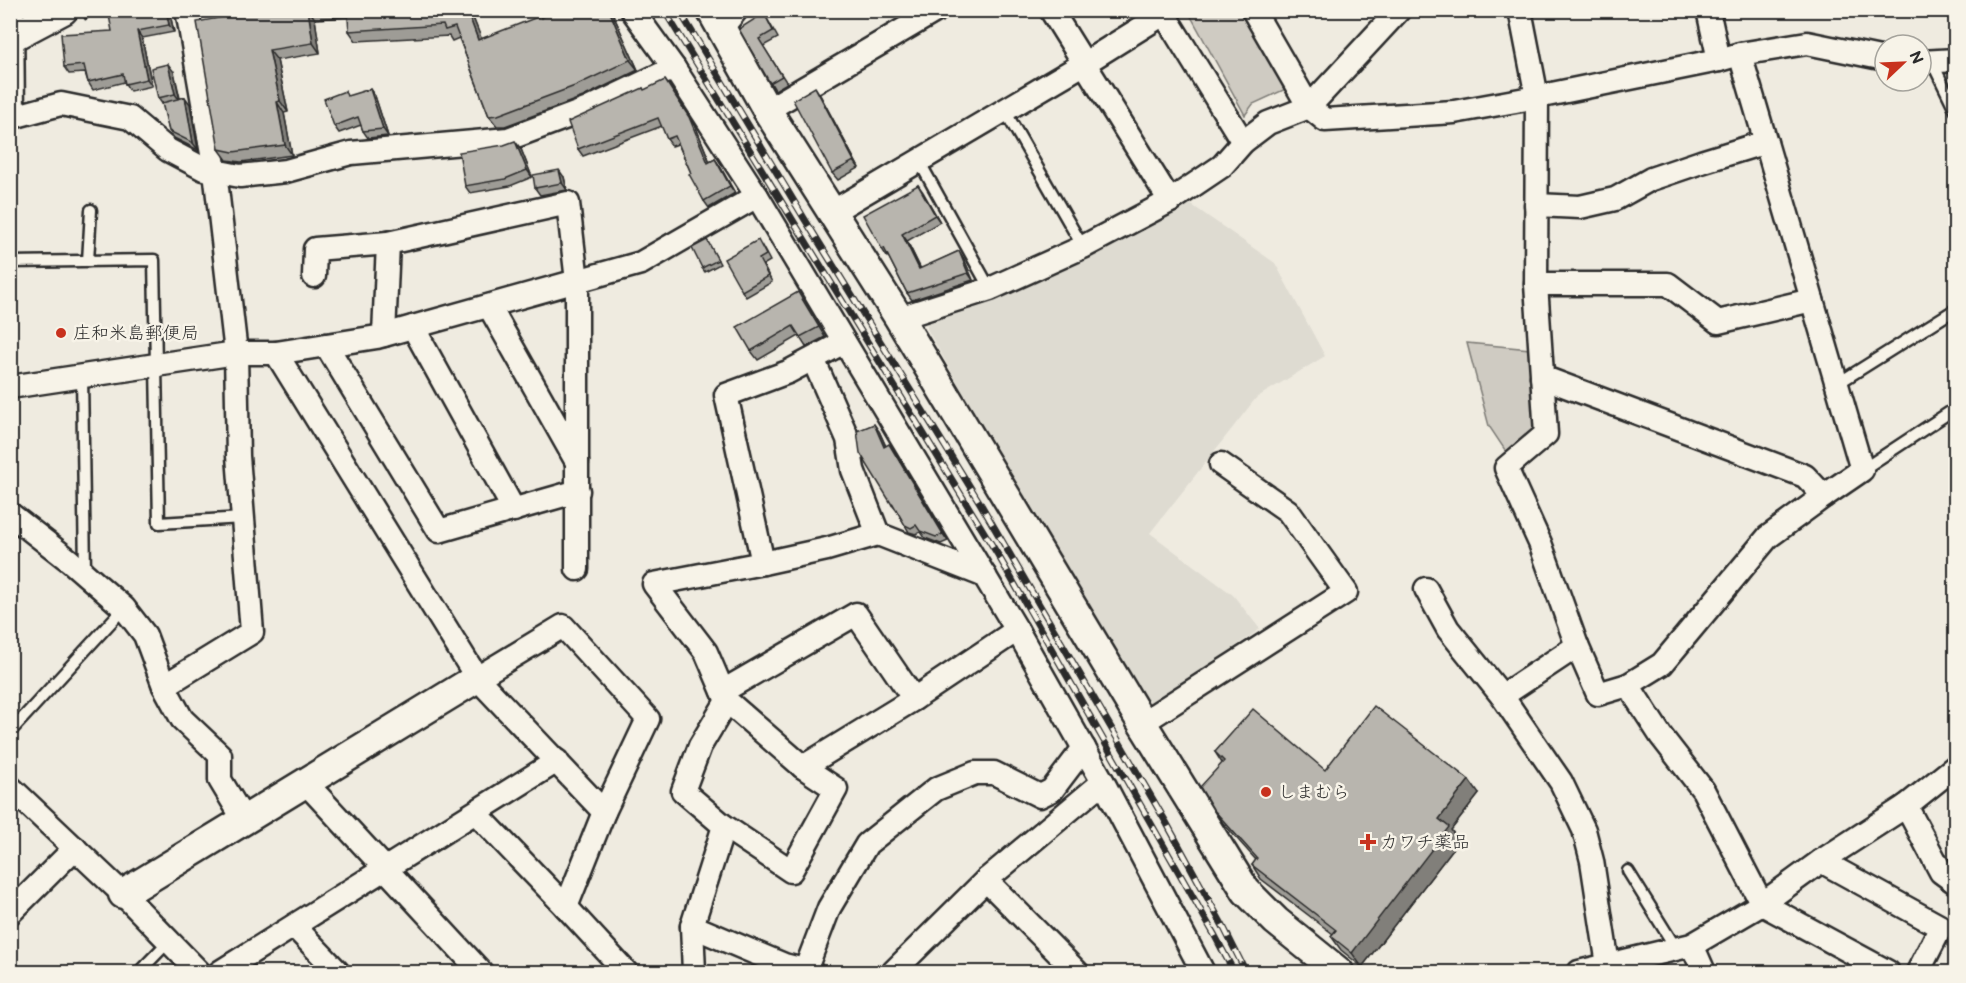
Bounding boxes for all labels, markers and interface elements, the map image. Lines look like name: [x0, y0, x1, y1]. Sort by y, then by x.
north arrow: [1873, 33, 1933, 93]
text: N: [1904, 48, 1927, 67]
place label: 庄和米島郵便局: [73, 323, 199, 344]
marker: 庄和米島郵便局: [54, 326, 68, 340]
place label: しまむら: [1278, 782, 1350, 803]
marker: しまむら: [1259, 785, 1273, 799]
place label: カワチ薬品: [1380, 832, 1470, 853]
marker: カワチ薬品: [1361, 835, 1375, 849]

